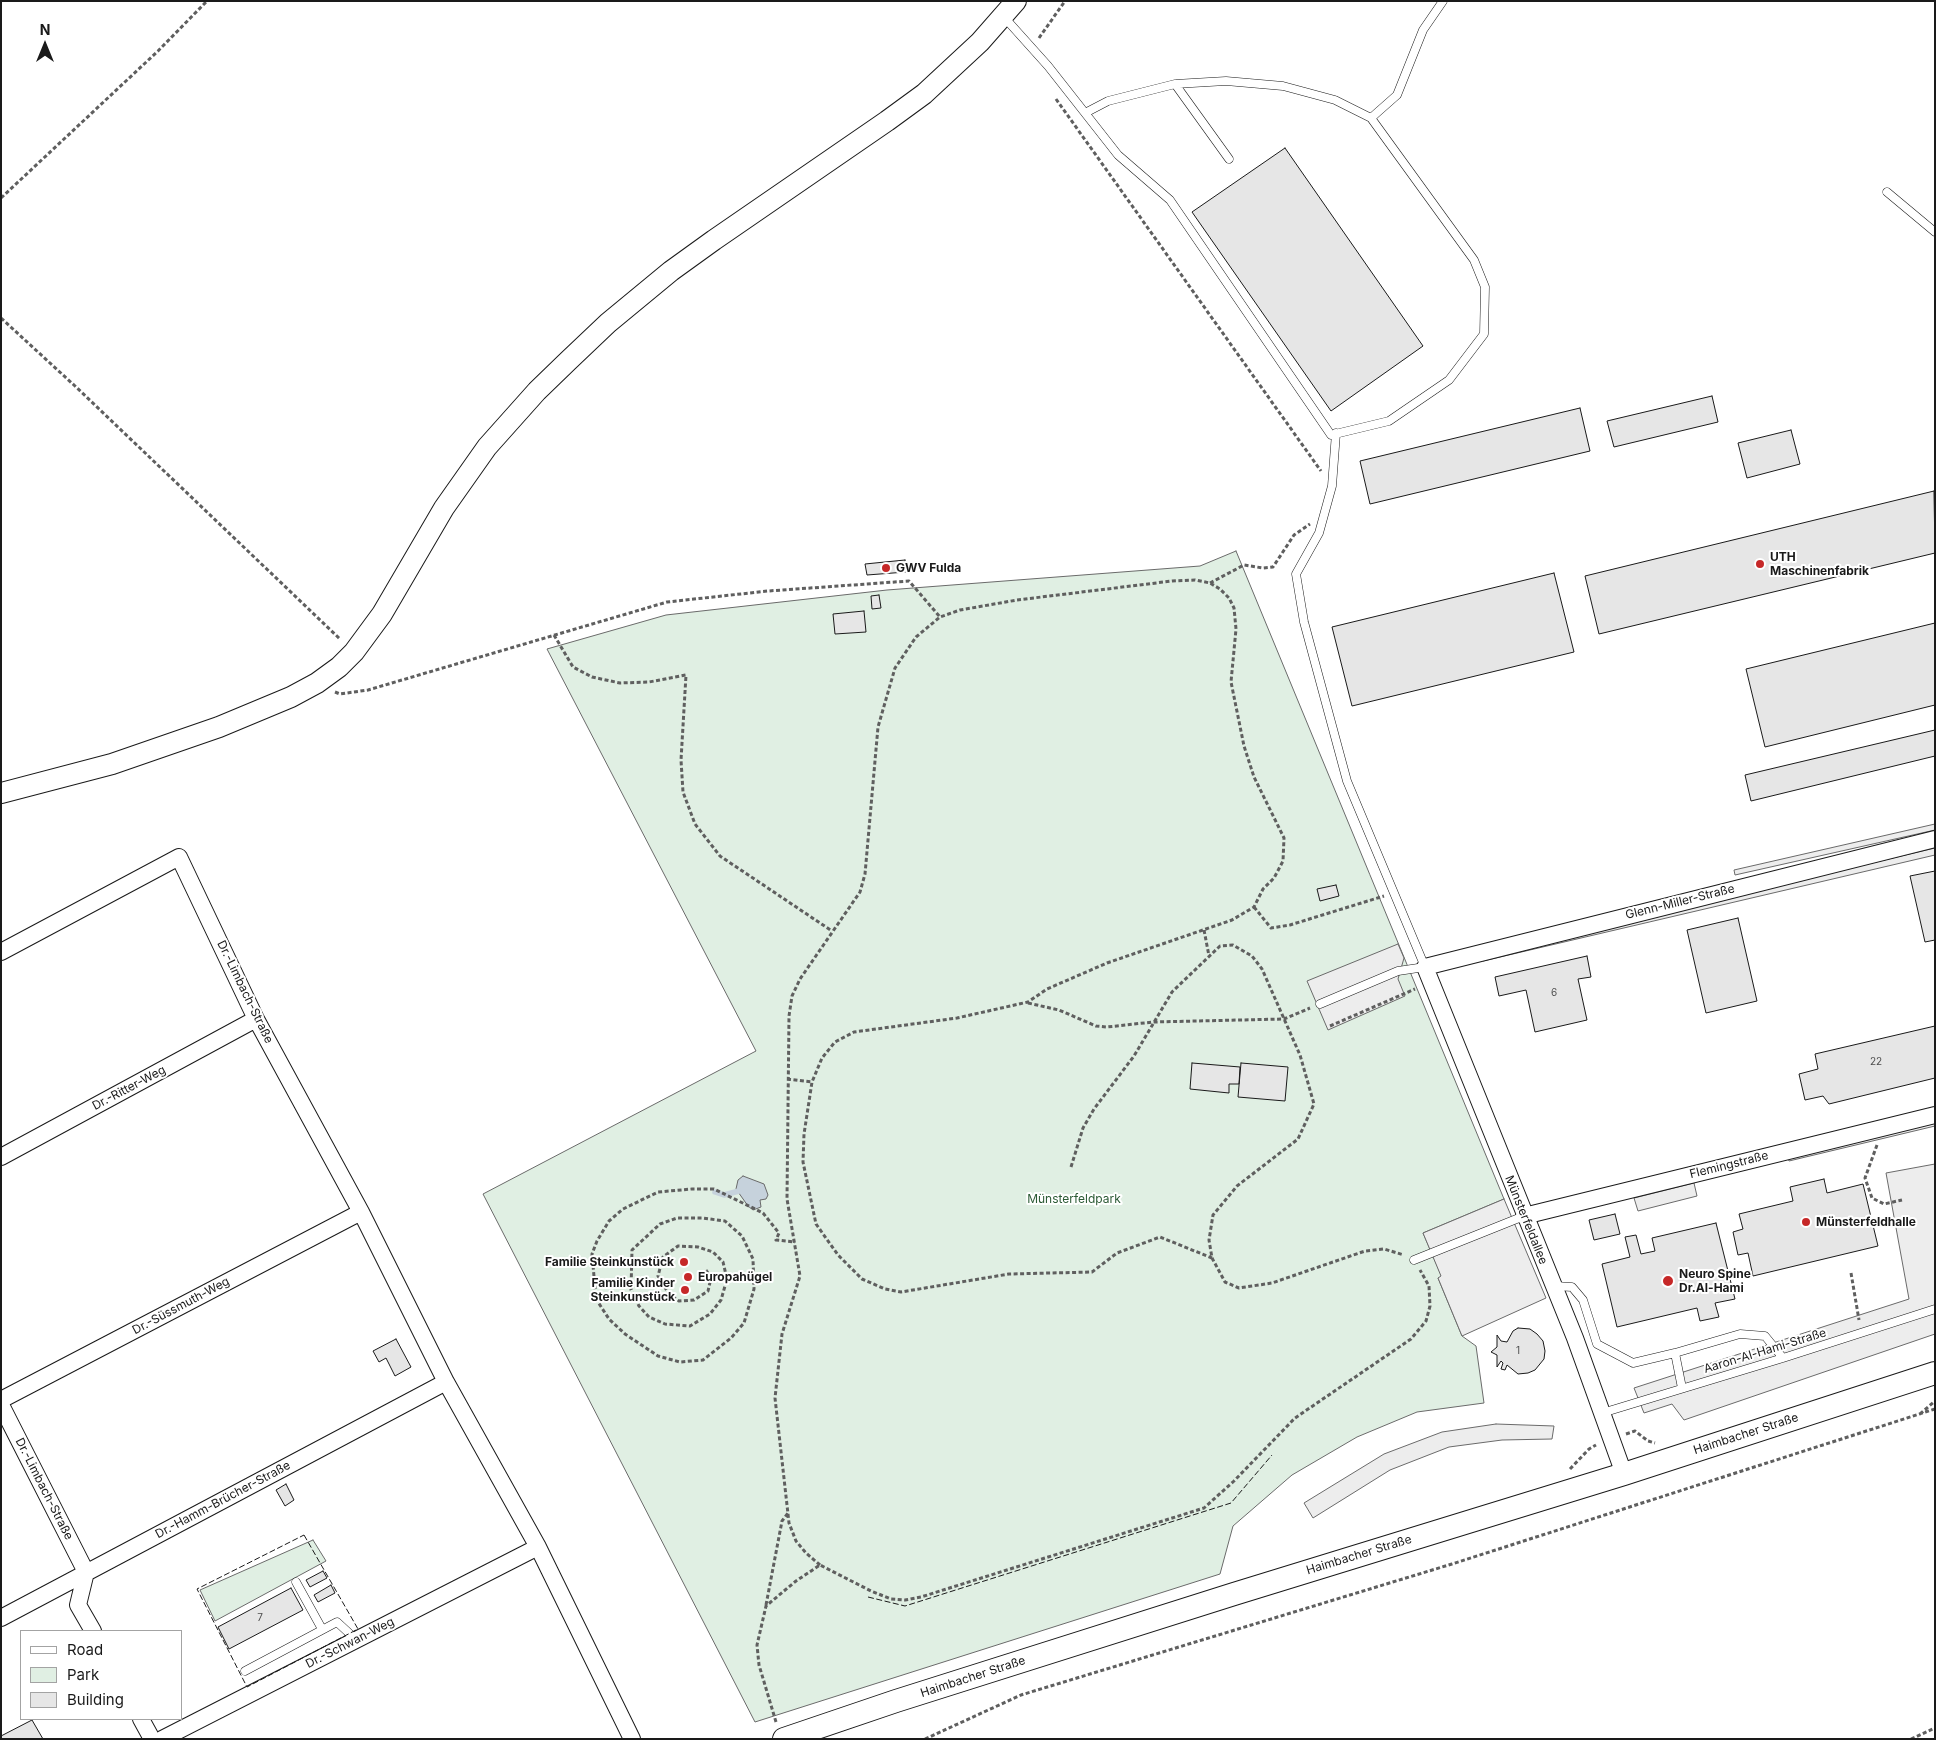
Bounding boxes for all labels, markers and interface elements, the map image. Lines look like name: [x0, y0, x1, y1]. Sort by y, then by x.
north arrow: [20, 20, 70, 70]
text: N: [40, 21, 50, 38]
place label: UTH Maschinenfabrik: [1770, 550, 1869, 578]
marker: UTH Maschinenfabrik: [1754, 558, 1766, 570]
place label: GWV Fulda: [896, 561, 961, 575]
marker: GWV Fulda: [880, 562, 892, 574]
street label: Glenn-Miller-Straße: [1624, 881, 1736, 923]
street label: Dr.-Limbach-Straße: [214, 938, 276, 1046]
house number: 6: [1551, 987, 1557, 999]
house number: 22: [1870, 1056, 1882, 1068]
street label: Dr.-Ritter-Weg: [90, 1063, 168, 1113]
street label: Flemingstraße: [1688, 1148, 1770, 1182]
street label: Münsterfeldallee: [1502, 1173, 1550, 1267]
park label: Münsterfeldpark: [1027, 1192, 1121, 1206]
place label: Münsterfeldhalle: [1816, 1215, 1916, 1229]
marker: Münsterfeldhalle: [1800, 1216, 1812, 1228]
place label: Familie Steinkunstück: [545, 1255, 674, 1269]
marker: Familie Steinkunstück: [678, 1256, 690, 1268]
place label: Neuro Spine Dr.Al-Hami: [1679, 1267, 1751, 1295]
place label: Europahügel: [698, 1270, 772, 1284]
marker: Europahügel: [682, 1271, 694, 1283]
street label: Dr.-Süssmuth-Weg: [130, 1274, 232, 1338]
marker: Neuro Spine Dr.Al-Hami: [1661, 1274, 1675, 1288]
place label: Familie Kinder Steinkunstück: [590, 1276, 675, 1304]
marker: Familie Kinder Steinkunstück: [679, 1284, 691, 1296]
street label: Aaron-Al-Hami-Straße: [1702, 1326, 1828, 1376]
house number: 1: [1516, 1345, 1520, 1357]
street label: Haimbacher Straße: [1692, 1410, 1800, 1458]
street label: Dr.-Limbach-Straße: [12, 1436, 76, 1542]
street label: Dr.-Hamm-Brücher-Straße: [153, 1458, 293, 1542]
street label: Haimbacher Straße: [1305, 1532, 1413, 1578]
house number: 7: [257, 1612, 263, 1624]
street label: Dr.-Schwan-Weg: [303, 1615, 397, 1671]
legend: [20, 1630, 182, 1720]
text: Road: [67, 1640, 103, 1659]
street label: Haimbacher Straße: [919, 1653, 1027, 1701]
text: Park: [67, 1665, 99, 1684]
text: Building: [67, 1690, 124, 1709]

